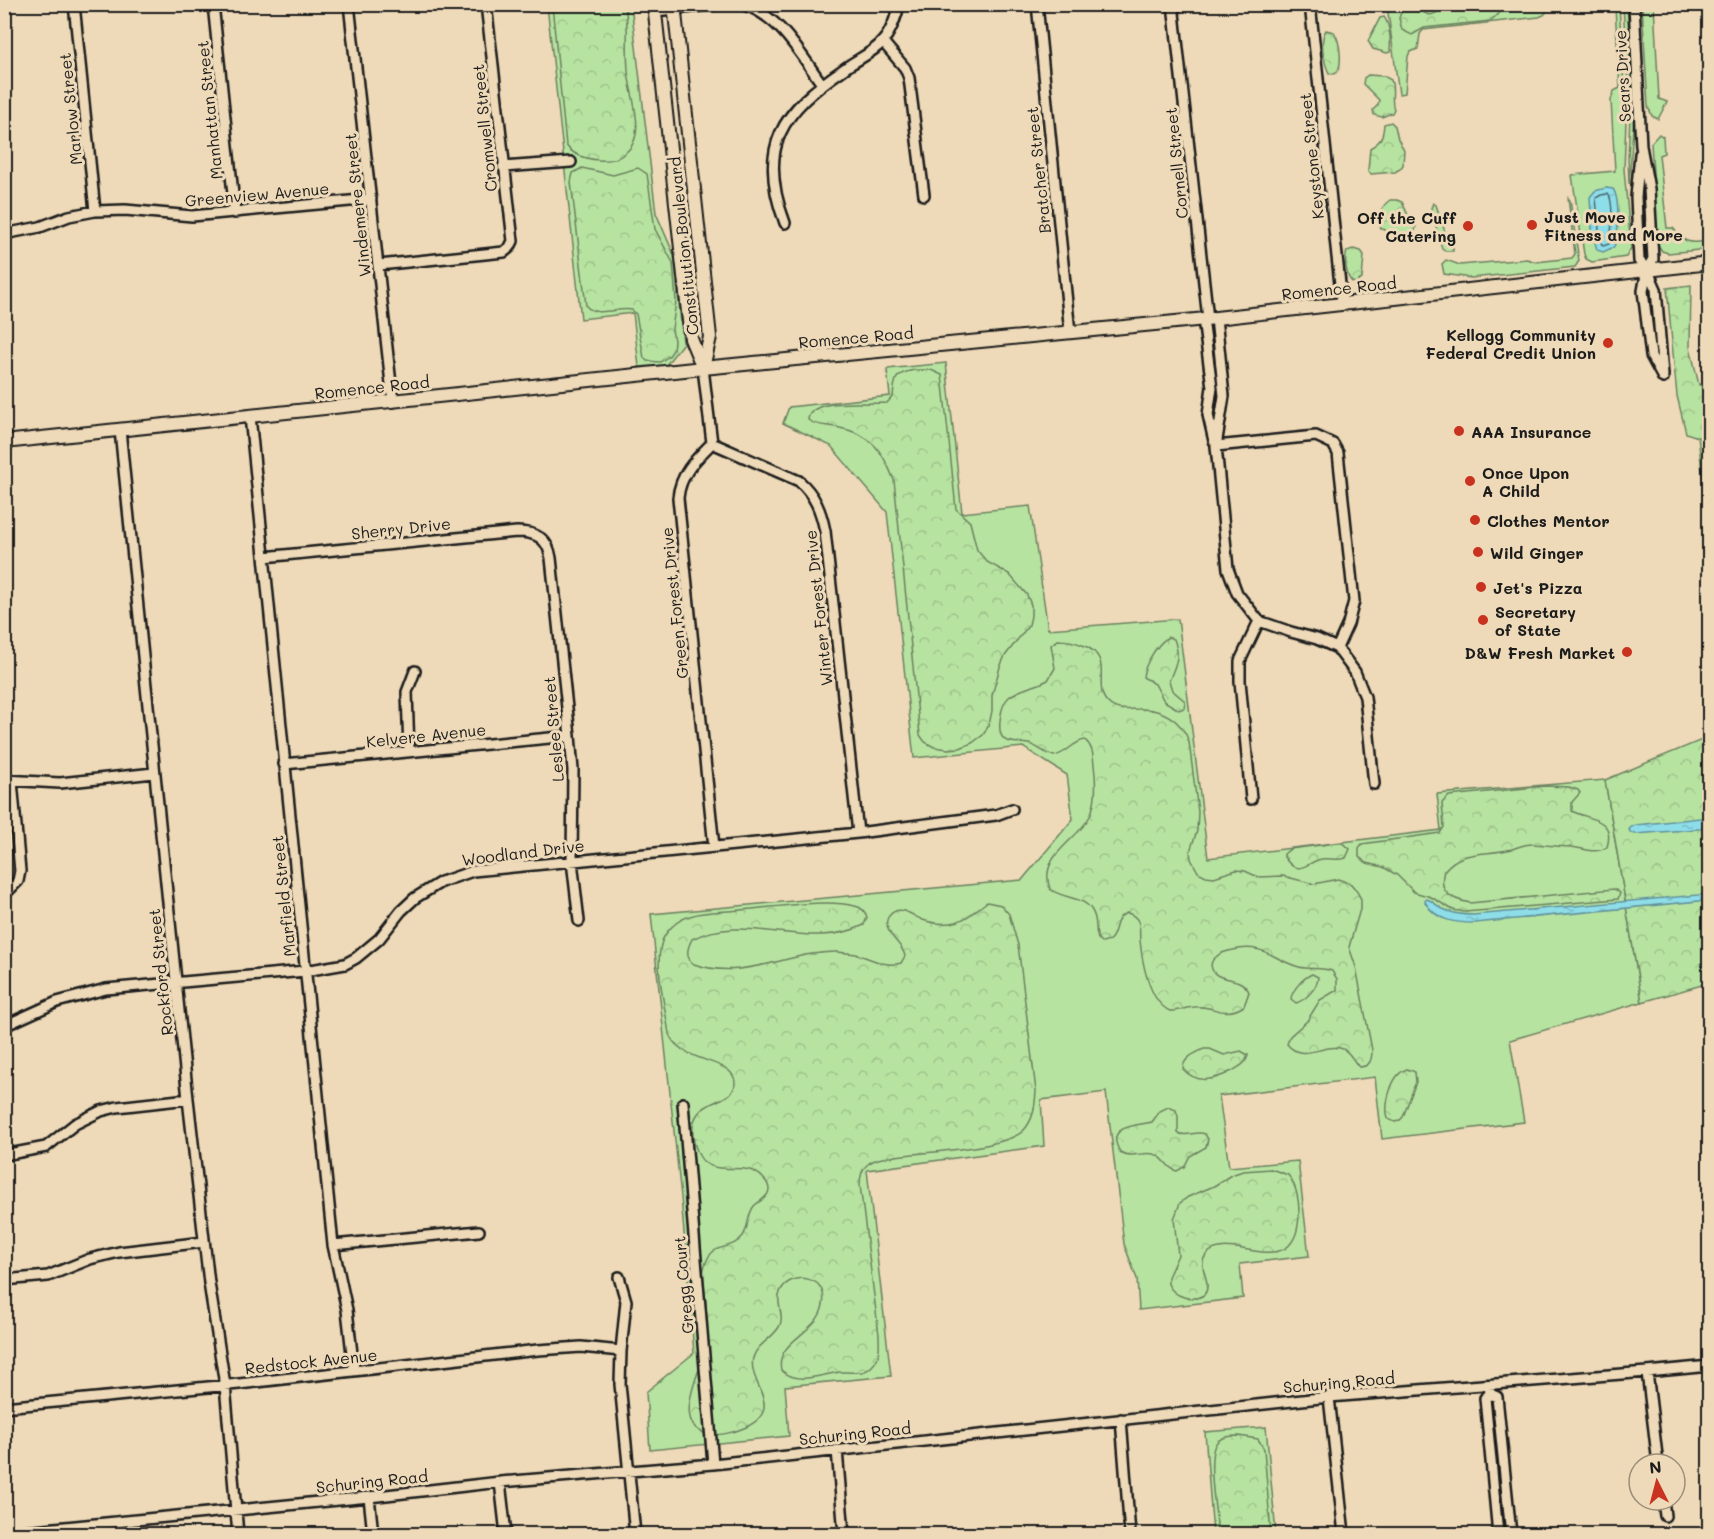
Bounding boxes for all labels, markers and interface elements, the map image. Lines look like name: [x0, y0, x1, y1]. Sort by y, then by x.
street label: Sears Drive: [1609, 29, 1635, 123]
street label: Manhattan Street: [191, 40, 227, 180]
street label: Marlow Street: [54, 52, 86, 166]
street label: Cromwell Street: [467, 63, 501, 193]
street label: Keystone Street: [1294, 92, 1328, 220]
street label: Bratcher Street: [1021, 106, 1055, 234]
street label: Cornell Street: [1160, 106, 1192, 220]
street label: Windemere Street: [339, 132, 375, 278]
street label: Constitution Boulevard: [663, 156, 703, 336]
street label: Greenview Avenue: [184, 177, 330, 211]
place label: Just Move Fitness and More: [1544, 206, 1683, 245]
place label: Off the Cuff Catering: [1357, 207, 1457, 246]
marker: Just Move Fitness and More: [1525, 218, 1539, 232]
marker: Off the Cuff Catering: [1461, 219, 1475, 233]
street label: Romence Road: [1280, 272, 1398, 304]
street label: Romence Road: [798, 322, 914, 352]
place label: Kellogg Community Federal Credit Union: [1425, 324, 1596, 363]
marker: Kellogg Community Federal Credit Union: [1601, 336, 1615, 350]
street label: Romence Road: [313, 371, 431, 403]
place label: AAA Insurance: [1471, 421, 1591, 442]
marker: AAA Insurance: [1452, 424, 1466, 438]
place label: Once Upon A Child: [1482, 462, 1569, 501]
marker: Once Upon A Child: [1463, 474, 1477, 488]
place label: Clothes Mentor: [1487, 510, 1609, 531]
street label: Sherry Drive: [350, 512, 452, 544]
marker: Clothes Mentor: [1468, 513, 1482, 527]
street label: Green Forest Drive: [656, 526, 692, 680]
street label: Winter Forest Drive: [799, 529, 837, 687]
place label: Wild Ginger: [1490, 542, 1584, 563]
marker: Wild Ginger: [1471, 545, 1485, 559]
place label: Jet's Pizza: [1493, 577, 1583, 598]
marker: Jet's Pizza: [1474, 580, 1488, 594]
place label: Secretary of State: [1495, 601, 1576, 640]
marker: Secretary of State: [1476, 613, 1490, 627]
place label: D&W Fresh Market: [1465, 642, 1615, 663]
marker: D&W Fresh Market: [1620, 645, 1634, 659]
street label: Leslee Street: [538, 675, 568, 783]
street label: Kelvere Avenue: [365, 718, 487, 752]
street label: Marfield Street: [266, 834, 300, 958]
street label: Woodland Drive: [460, 834, 586, 870]
street label: Rockford Street: [143, 907, 177, 1037]
street label: Gregg Court: [668, 1235, 698, 1335]
street label: Redstock Avenue: [244, 1344, 378, 1378]
street label: Schuring Road: [1282, 1367, 1396, 1397]
street label: Schuring Road: [798, 1417, 912, 1449]
north arrow: [1627, 1452, 1687, 1512]
text: N: [1648, 1456, 1663, 1478]
street label: Schuring Road: [315, 1465, 429, 1497]

